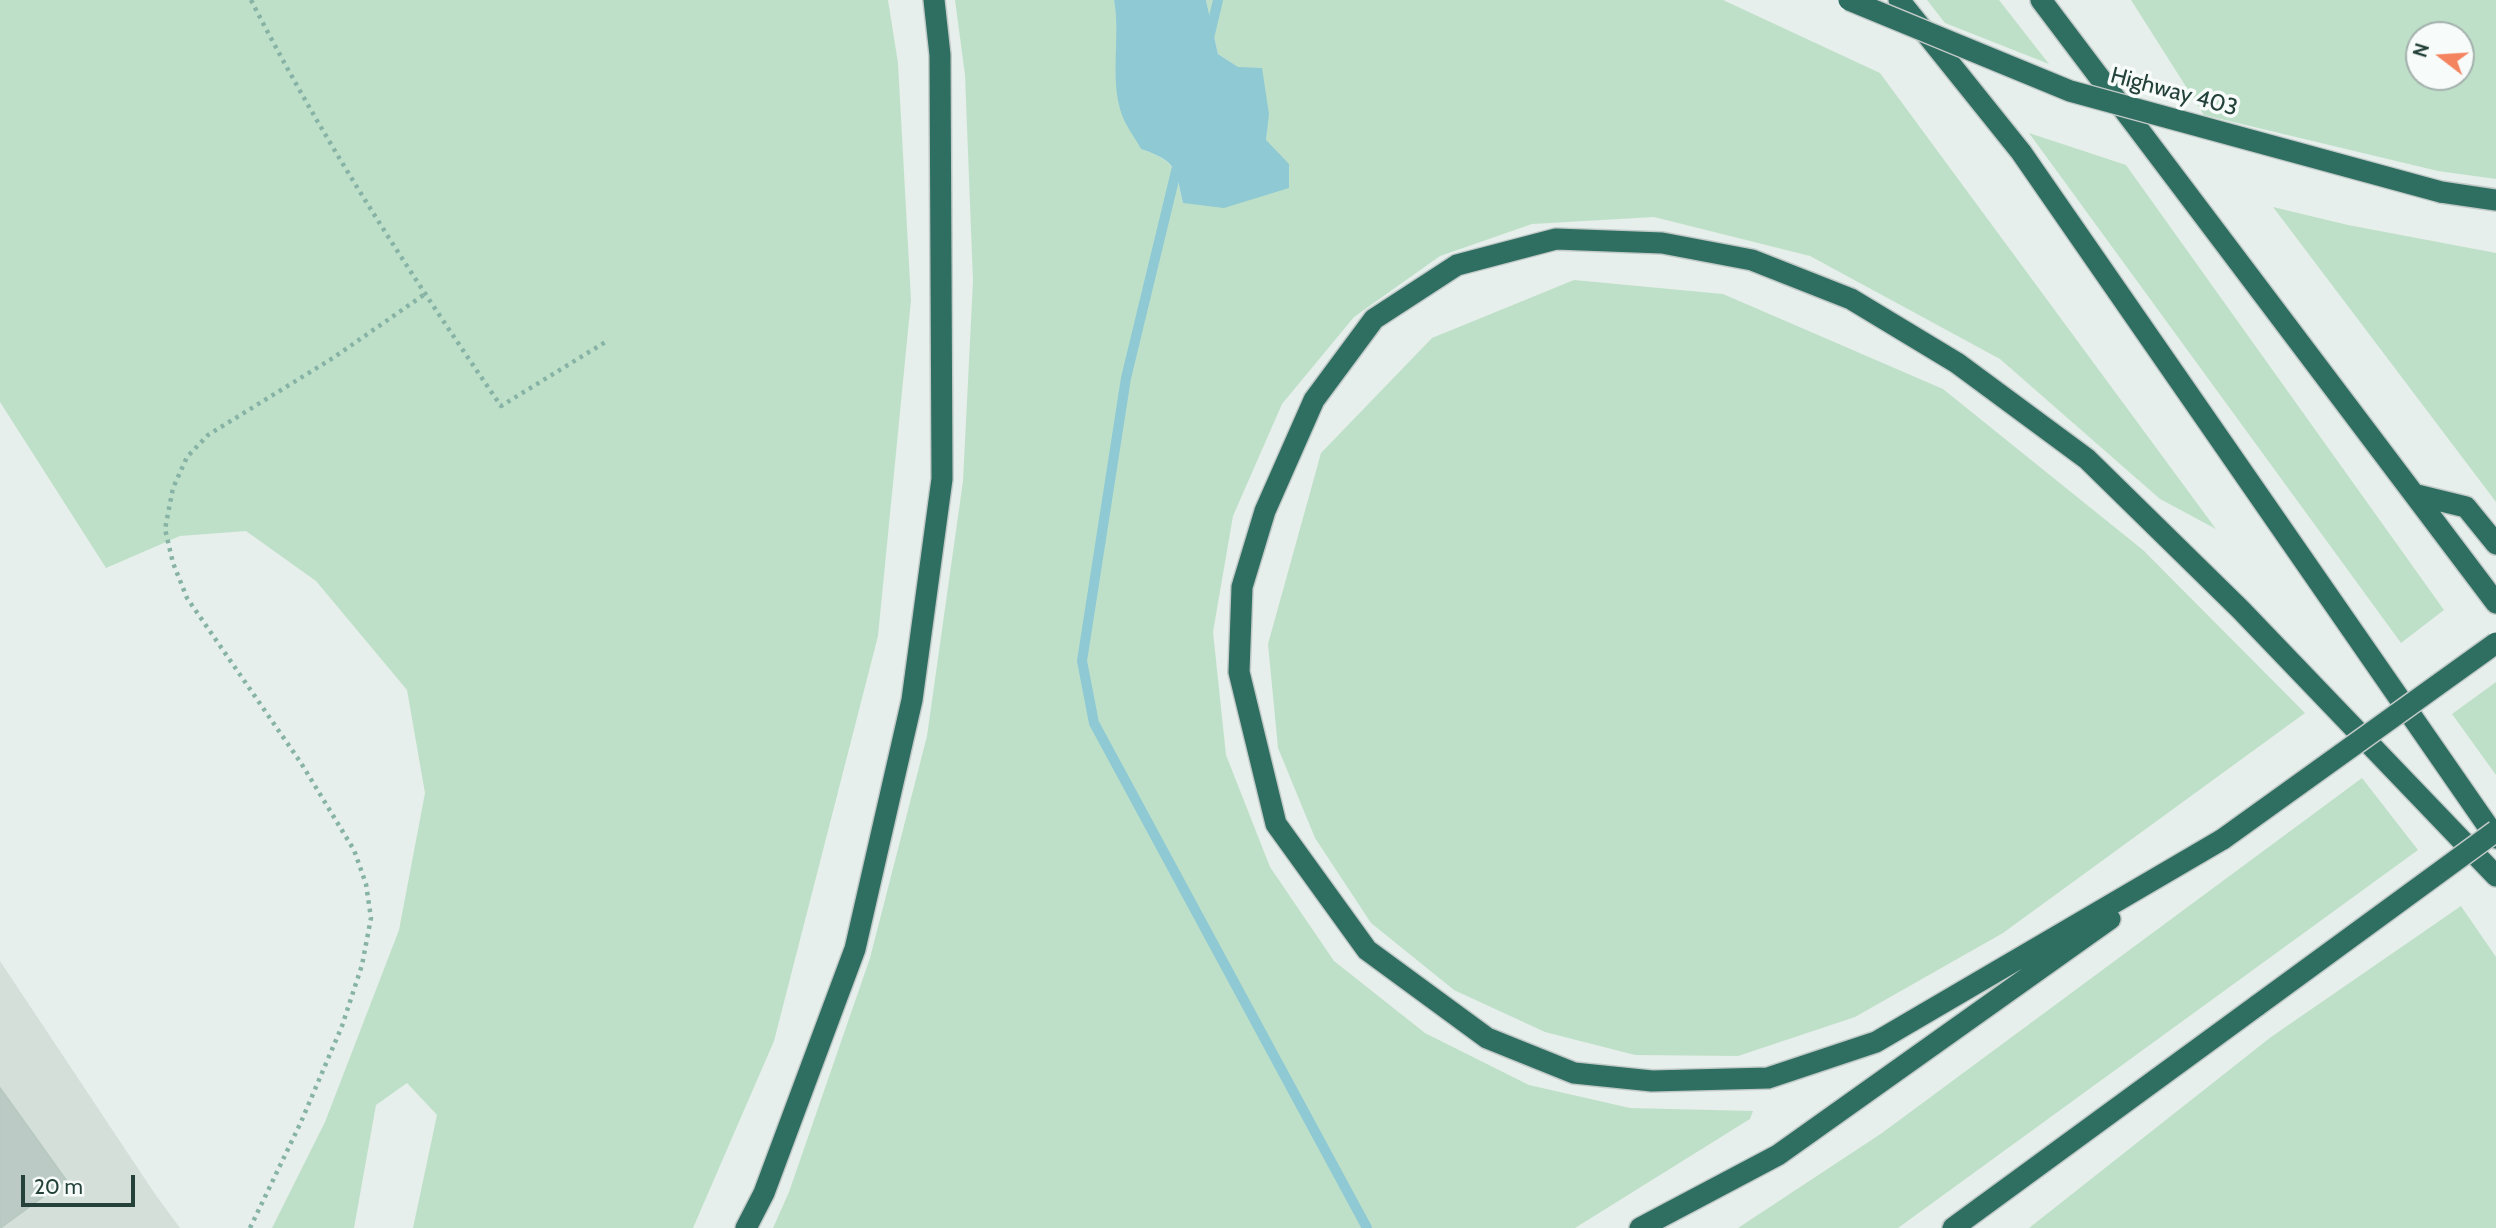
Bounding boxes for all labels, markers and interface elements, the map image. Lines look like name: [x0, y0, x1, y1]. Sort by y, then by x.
north arrow: [2405, 21, 2475, 91]
text: N: [2408, 41, 2434, 60]
street label: Highway 403: [2107, 62, 2241, 122]
scale bar: [24, 1162, 138, 1206]
text: 20 m: [34, 1174, 83, 1199]

